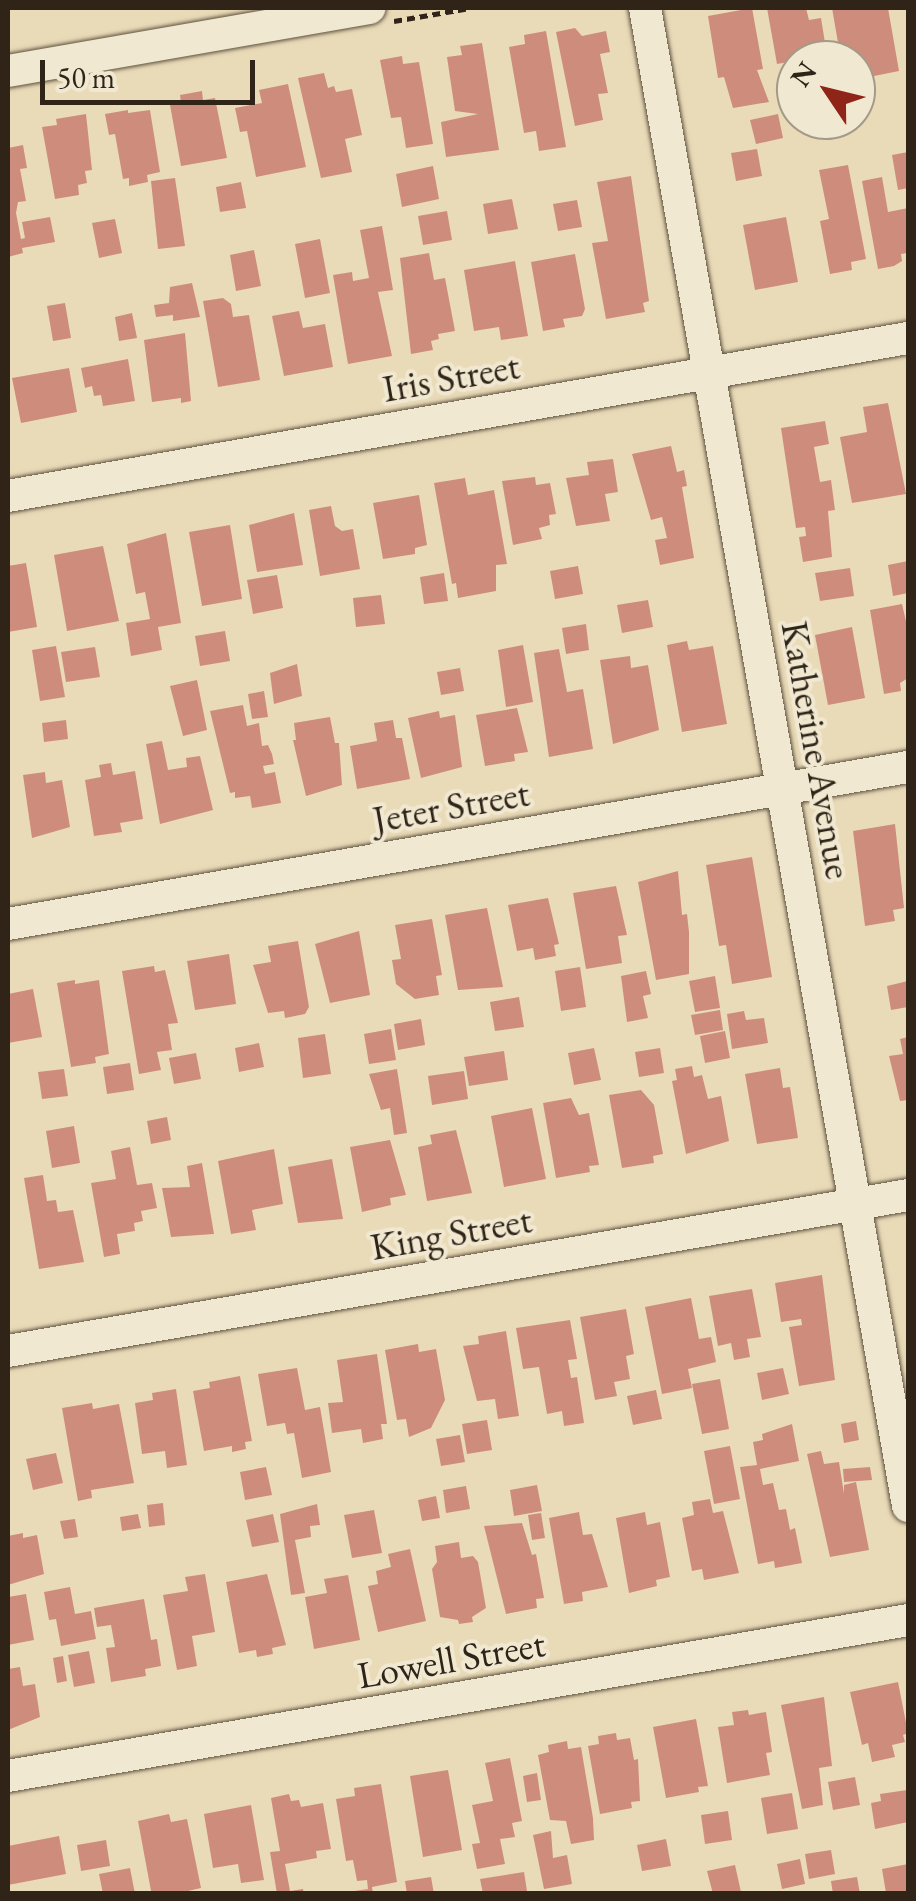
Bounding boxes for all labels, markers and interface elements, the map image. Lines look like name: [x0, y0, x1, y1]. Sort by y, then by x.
scale bar: [45, 40, 260, 102]
north arrow: [776, 40, 876, 140]
text: N: [782, 54, 824, 94]
text: 50 m: [57, 58, 115, 97]
street label: Iris Street: [379, 343, 523, 411]
street label: Katherine Avenue: [772, 618, 862, 882]
street label: Jeter Street: [369, 770, 533, 842]
street label: King Street: [367, 1196, 535, 1270]
street label: Lowell Street: [354, 1620, 548, 1698]

